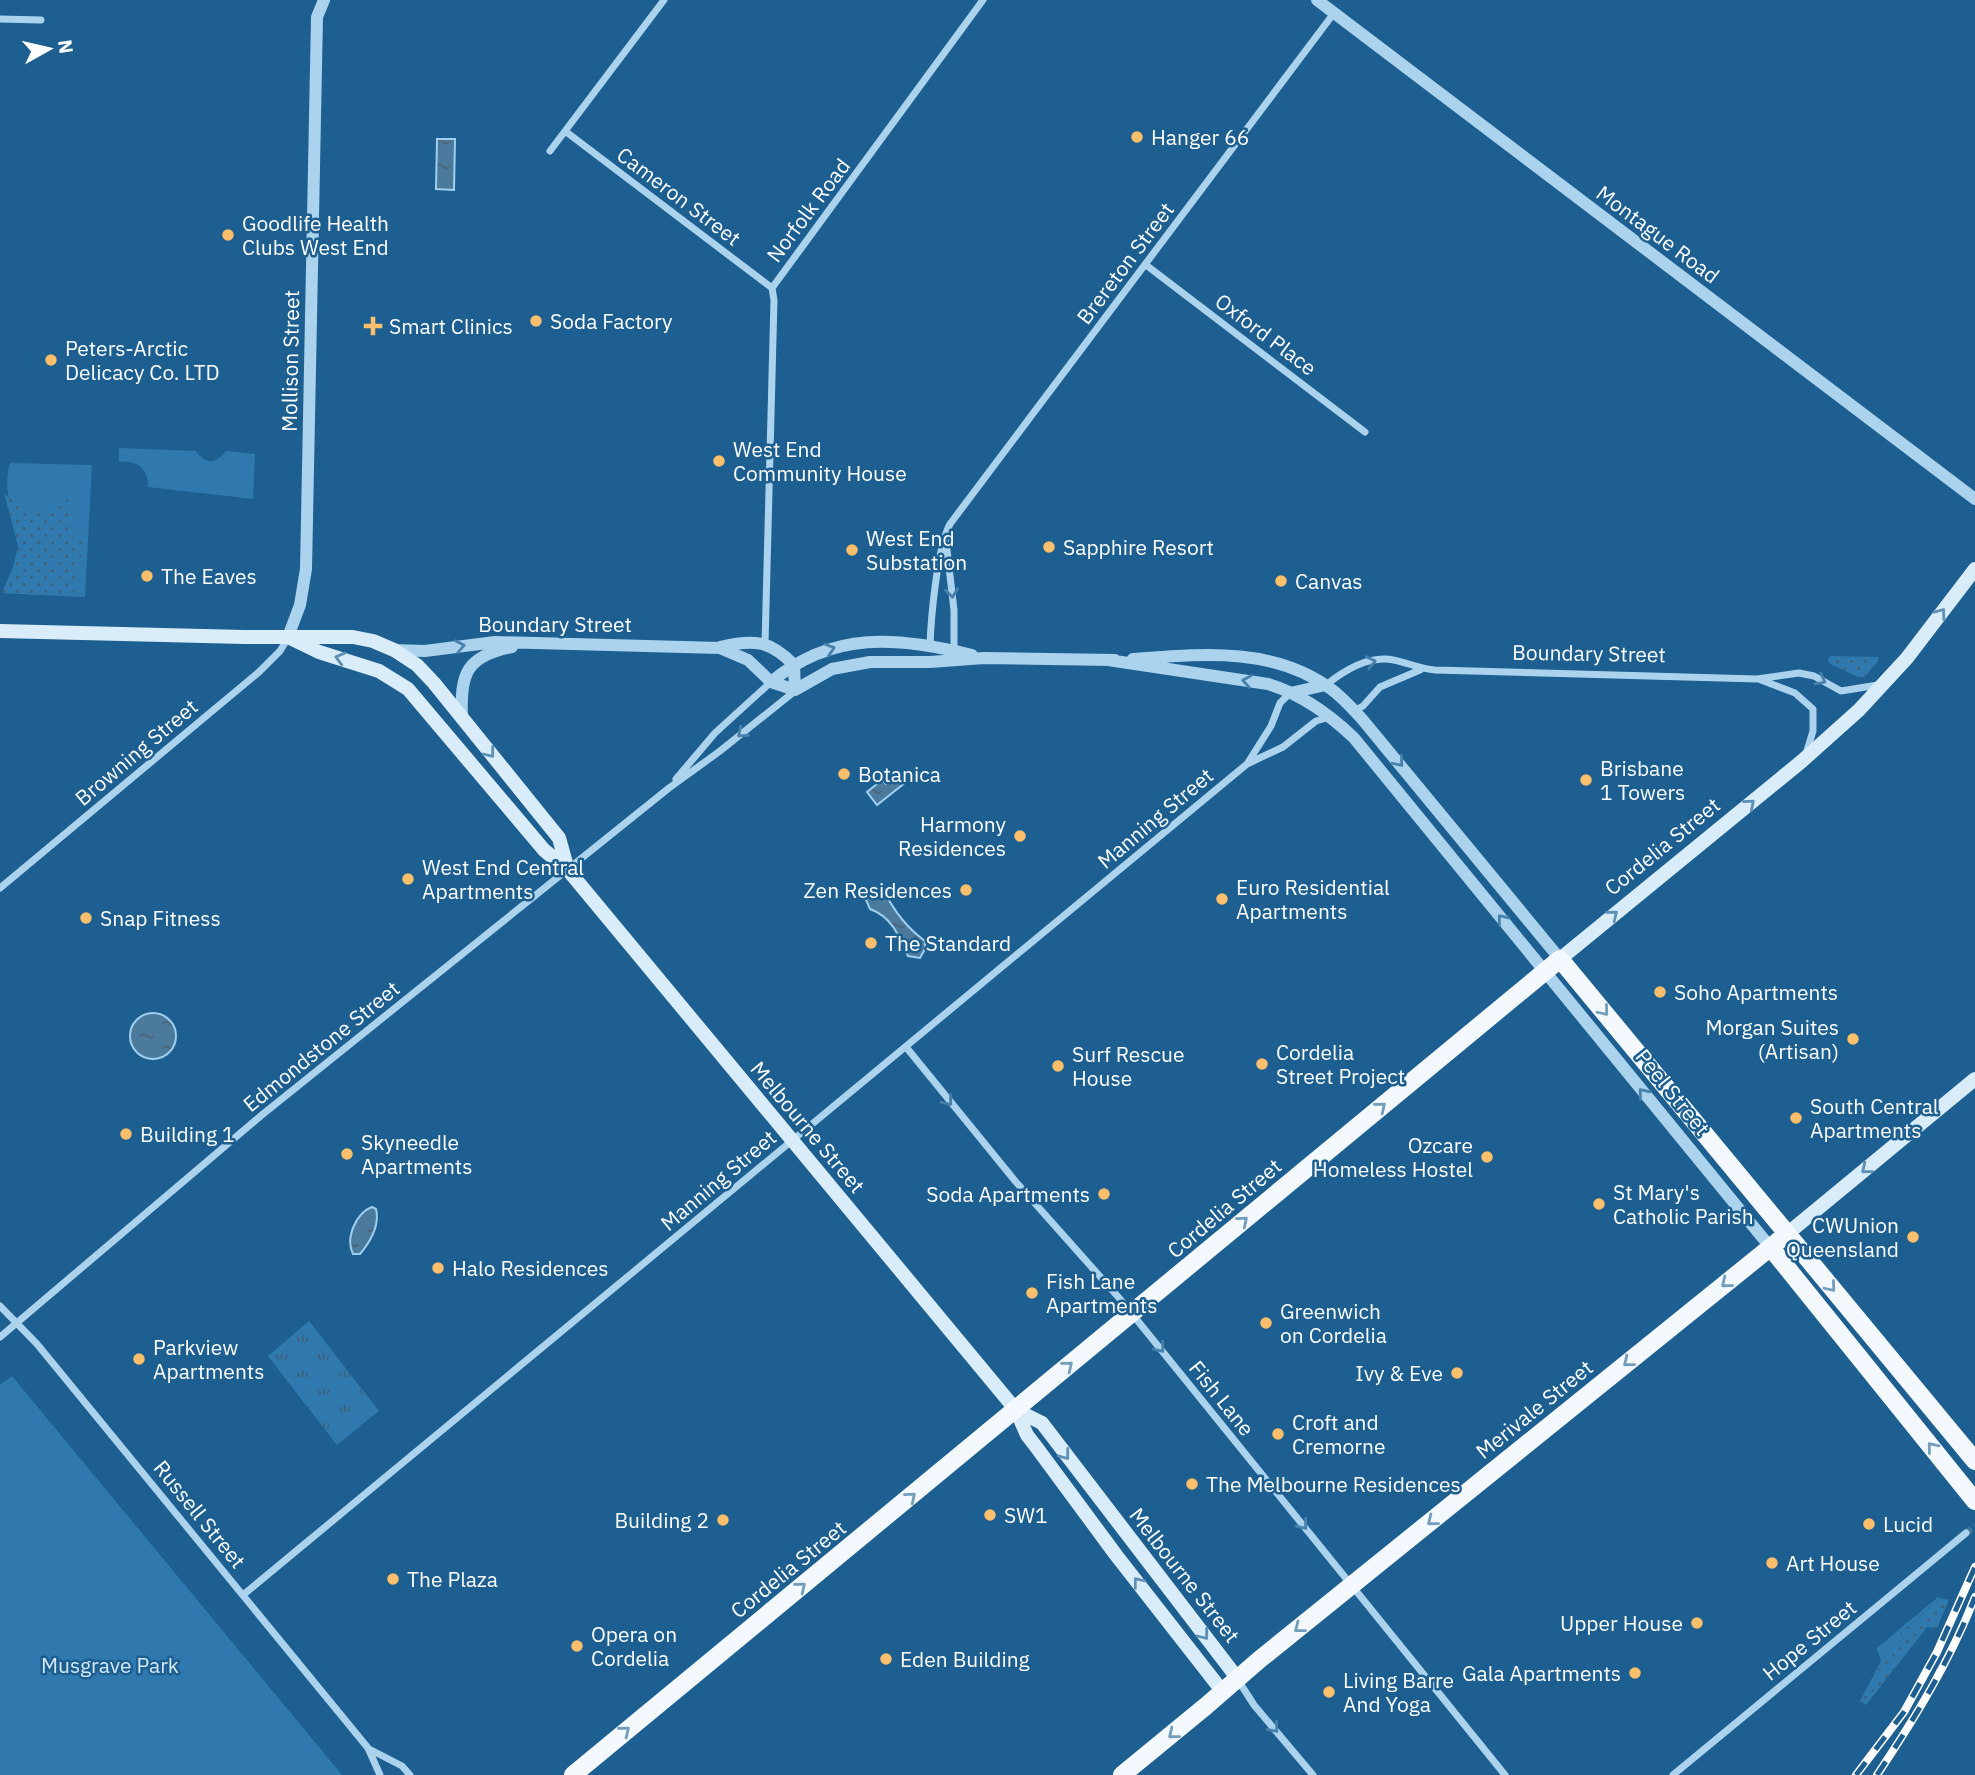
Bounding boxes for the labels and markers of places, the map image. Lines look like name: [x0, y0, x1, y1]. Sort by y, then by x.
place label: Hanger 66: [1151, 123, 1249, 151]
marker: Hanger 66: [1129, 129, 1145, 145]
place label: Goodlife Health Clubs West End: [242, 209, 389, 261]
marker: Goodlife Health Clubs West End: [220, 227, 236, 243]
place label: Soda Factory: [550, 307, 673, 335]
place label: Smart Clinics: [389, 312, 513, 340]
marker: Soda Factory: [528, 313, 544, 329]
marker: Smart Clinics: [363, 316, 383, 336]
place label: Peters-Arctic Delicacy Co. LTD: [65, 334, 220, 386]
marker: Peters-Arctic Delicacy Co. LTD: [43, 352, 59, 368]
place label: West End Community House: [733, 435, 907, 487]
marker: West End Community House: [711, 453, 727, 469]
place label: West End Substation: [866, 524, 967, 576]
place label: Sapphire Resort: [1063, 533, 1214, 561]
marker: Sapphire Resort: [1041, 539, 1057, 555]
marker: West End Substation: [844, 542, 860, 558]
place label: The Eaves: [161, 562, 257, 590]
place label: Canvas: [1295, 567, 1363, 595]
marker: The Eaves: [139, 568, 155, 584]
marker: Canvas: [1273, 573, 1289, 589]
place label: Brisbane 1 Towers: [1600, 754, 1685, 806]
place label: Botanica: [858, 760, 941, 788]
marker: Botanica: [836, 766, 852, 782]
marker: Brisbane 1 Towers: [1578, 772, 1594, 788]
place label: Harmony Residences: [898, 810, 1007, 862]
marker: Harmony Residences: [1012, 828, 1028, 844]
place label: West End Central Apartments: [422, 853, 584, 905]
marker: West End Central Apartments: [400, 871, 416, 887]
place label: Euro Residential Apartments: [1236, 873, 1390, 925]
place label: Zen Residences: [804, 876, 952, 904]
marker: Zen Residences: [958, 882, 974, 898]
marker: Euro Residential Apartments: [1214, 891, 1230, 907]
place label: Snap Fitness: [100, 904, 221, 932]
marker: Snap Fitness: [78, 910, 94, 926]
place label: The Standard: [885, 929, 1011, 957]
marker: The Standard: [863, 935, 879, 951]
place label: Soho Apartments: [1674, 978, 1838, 1006]
marker: Soho Apartments: [1652, 984, 1668, 1000]
place label: Morgan Suites (Artisan): [1705, 1013, 1839, 1065]
marker: Morgan Suites (Artisan): [1845, 1031, 1861, 1047]
place label: Cordelia Street Project: [1276, 1038, 1405, 1090]
place label: Surf Rescue House: [1072, 1040, 1185, 1092]
marker: Cordelia Street Project: [1254, 1056, 1270, 1072]
marker: Surf Rescue House: [1050, 1058, 1066, 1074]
place label: South Central Apartments: [1810, 1092, 1939, 1144]
marker: South Central Apartments: [1788, 1110, 1804, 1126]
place label: Building 1: [140, 1120, 235, 1148]
marker: Building 1: [118, 1126, 134, 1142]
place label: Skyneedle Apartments: [361, 1128, 472, 1180]
place label: Ozcare Homeless Hostel: [1313, 1131, 1473, 1183]
marker: Skyneedle Apartments: [339, 1146, 355, 1162]
marker: Ozcare Homeless Hostel: [1479, 1149, 1495, 1165]
place label: St Mary's Catholic Parish: [1613, 1178, 1754, 1230]
place label: Soda Apartments: [926, 1180, 1090, 1208]
marker: Soda Apartments: [1096, 1186, 1112, 1202]
marker: St Mary's Catholic Parish: [1591, 1196, 1607, 1212]
place label: CWUnion Queensland: [1786, 1211, 1899, 1263]
marker: CWUnion Queensland: [1905, 1229, 1921, 1245]
place label: Halo Residences: [452, 1254, 608, 1282]
marker: Halo Residences: [430, 1260, 446, 1276]
place label: Fish Lane Apartments: [1046, 1267, 1157, 1319]
marker: Fish Lane Apartments: [1024, 1285, 1040, 1301]
place label: Greenwich on Cordelia: [1280, 1297, 1387, 1349]
marker: Greenwich on Cordelia: [1258, 1315, 1274, 1331]
place label: Parkview Apartments: [153, 1333, 264, 1385]
marker: Parkview Apartments: [131, 1351, 147, 1367]
place label: Ivy & Eve: [1355, 1359, 1443, 1387]
marker: Ivy & Eve: [1449, 1365, 1465, 1381]
place label: Croft and Cremorne: [1292, 1408, 1385, 1460]
marker: Croft and Cremorne: [1270, 1426, 1286, 1442]
place label: The Melbourne Residences: [1206, 1470, 1461, 1498]
marker: The Melbourne Residences: [1184, 1476, 1200, 1492]
place label: SW1: [1004, 1501, 1048, 1529]
place label: Building 2: [614, 1506, 709, 1534]
marker: SW1: [982, 1507, 998, 1523]
place label: Lucid: [1883, 1510, 1933, 1538]
marker: Building 2: [715, 1512, 731, 1528]
marker: Lucid: [1861, 1516, 1877, 1532]
place label: Art House: [1786, 1549, 1880, 1577]
marker: Art House: [1764, 1555, 1780, 1571]
place label: The Plaza: [407, 1565, 498, 1593]
marker: The Plaza: [385, 1571, 401, 1587]
place label: Upper House: [1560, 1609, 1683, 1637]
marker: Upper House: [1689, 1615, 1705, 1631]
place label: Opera on Cordelia: [591, 1620, 677, 1672]
marker: Opera on Cordelia: [569, 1638, 585, 1654]
place label: Eden Building: [900, 1645, 1030, 1673]
marker: Eden Building: [878, 1651, 894, 1667]
place label: Gala Apartments: [1462, 1659, 1621, 1687]
marker: Gala Apartments: [1627, 1665, 1643, 1681]
place label: Living Barre And Yoga: [1343, 1666, 1454, 1718]
marker: Living Barre And Yoga: [1321, 1684, 1337, 1700]

